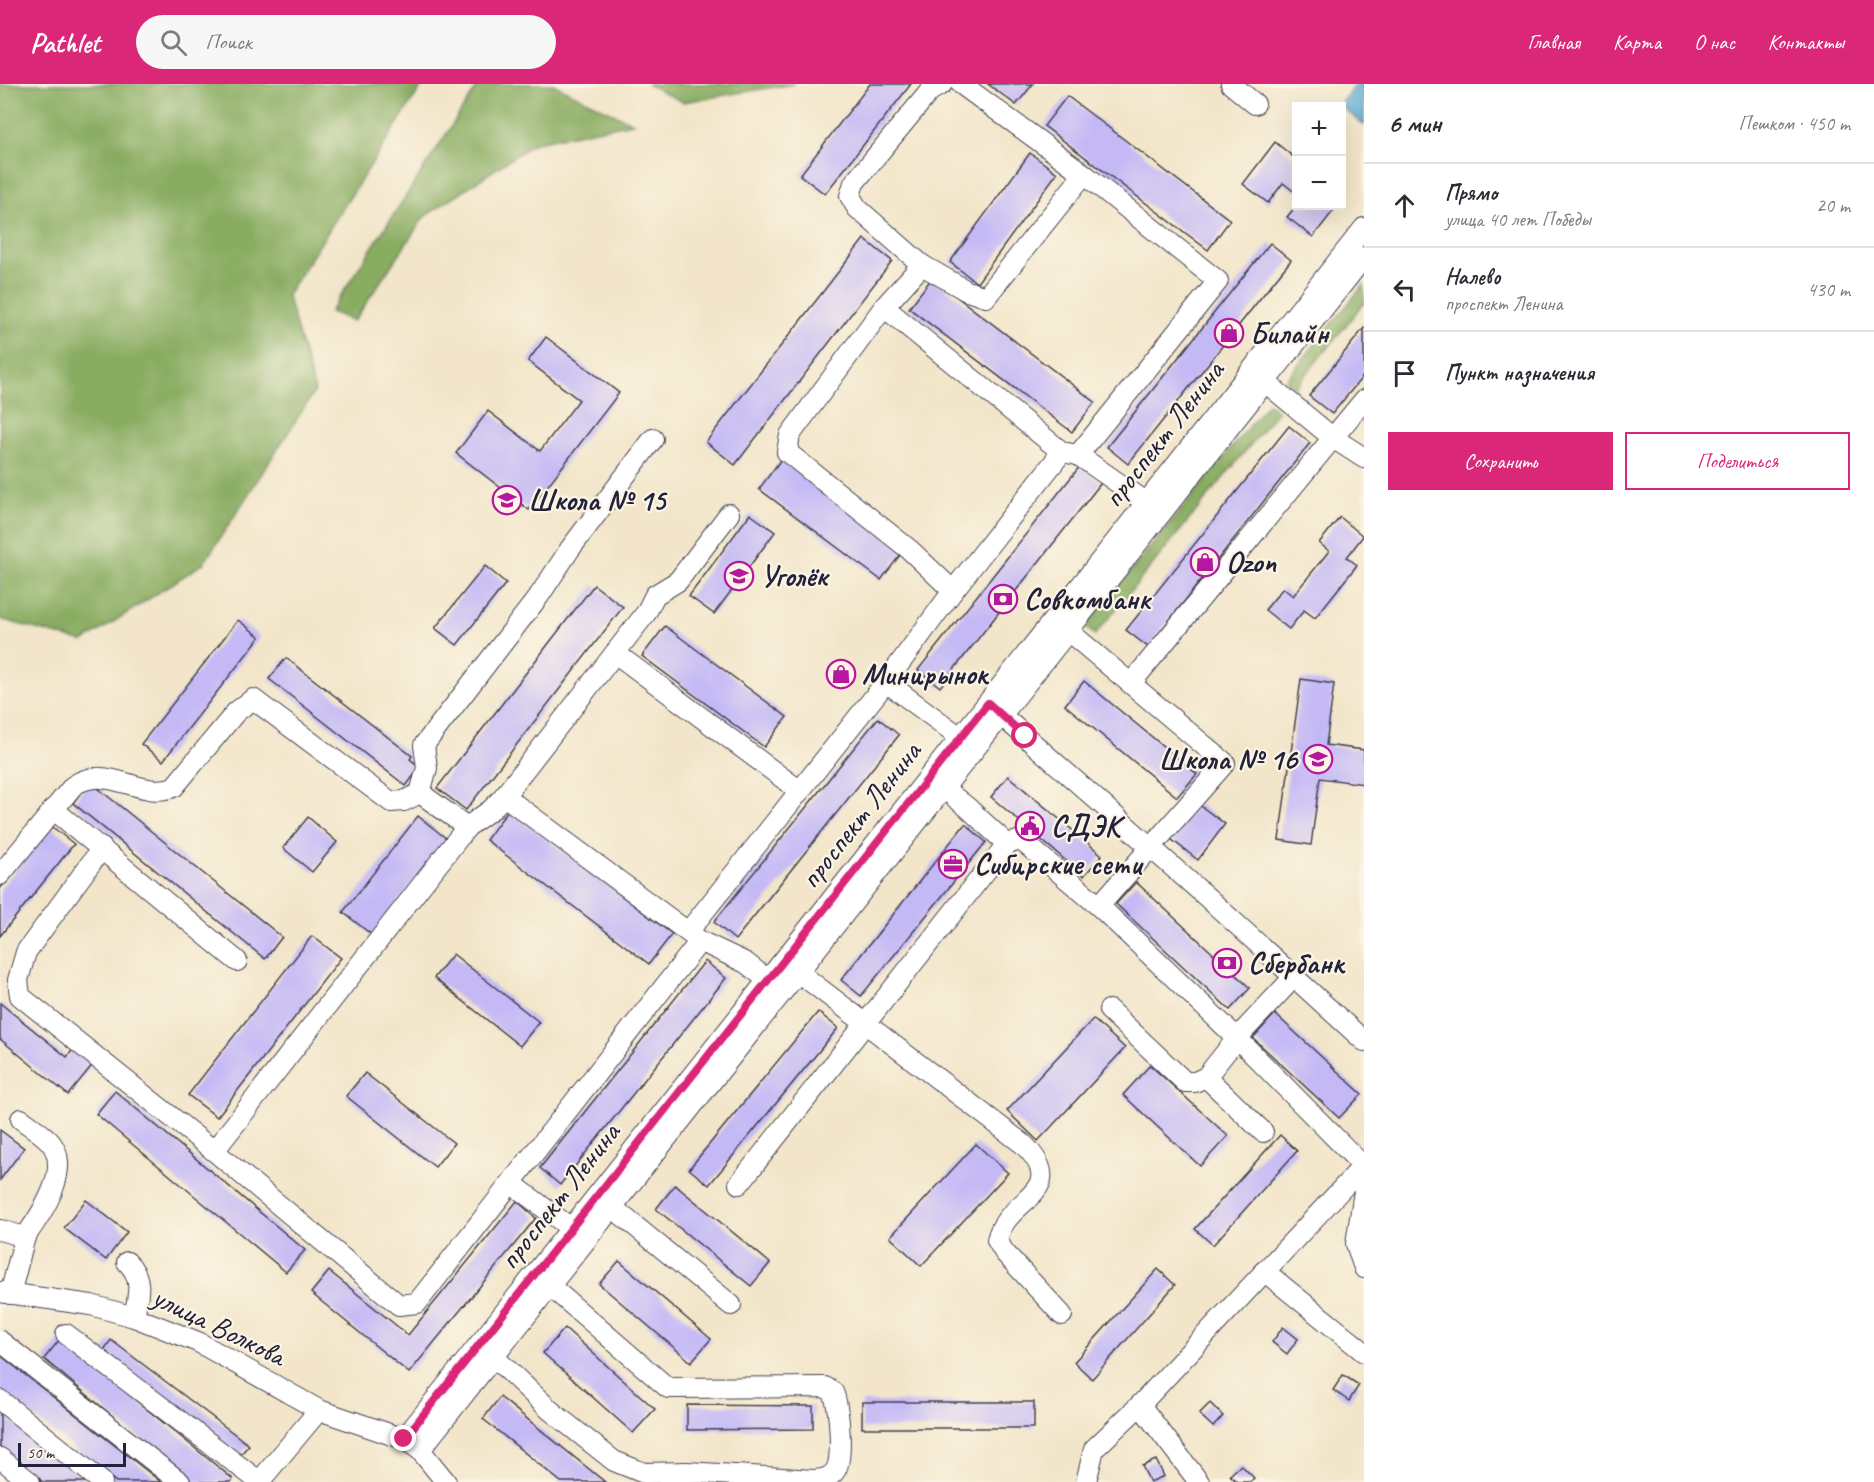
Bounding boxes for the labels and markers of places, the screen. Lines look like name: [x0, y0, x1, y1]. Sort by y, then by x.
place label: Билайн: [1250, 314, 1330, 352]
shop icon: Билайн: [1213, 317, 1245, 349]
place label: Школа № 15: [528, 481, 668, 519]
school or university icon: Школа № 15: [491, 484, 523, 516]
place label: Ozon: [1226, 543, 1277, 581]
shop icon: Ozon: [1189, 546, 1221, 578]
place label: Уголёк: [760, 557, 830, 595]
school or university icon: Уголёк: [723, 560, 755, 592]
place label: Совкомбанк: [1024, 580, 1152, 618]
bank icon: Совкомбанк: [987, 583, 1019, 615]
place label: Минирынок: [862, 655, 990, 693]
shop icon: Минирынок: [825, 658, 857, 690]
place label: Школа № 16: [1159, 740, 1299, 778]
school or university icon: Школа № 16: [1302, 743, 1334, 775]
place label: СДЭК: [1051, 807, 1126, 845]
public building icon: СДЭК: [1014, 810, 1046, 842]
place label: Сибирские сети: [974, 845, 1144, 883]
office icon: Сибирские сети: [937, 848, 969, 880]
place label: Сбербанк: [1248, 944, 1346, 982]
bank icon: Сбербанк: [1211, 947, 1243, 979]

